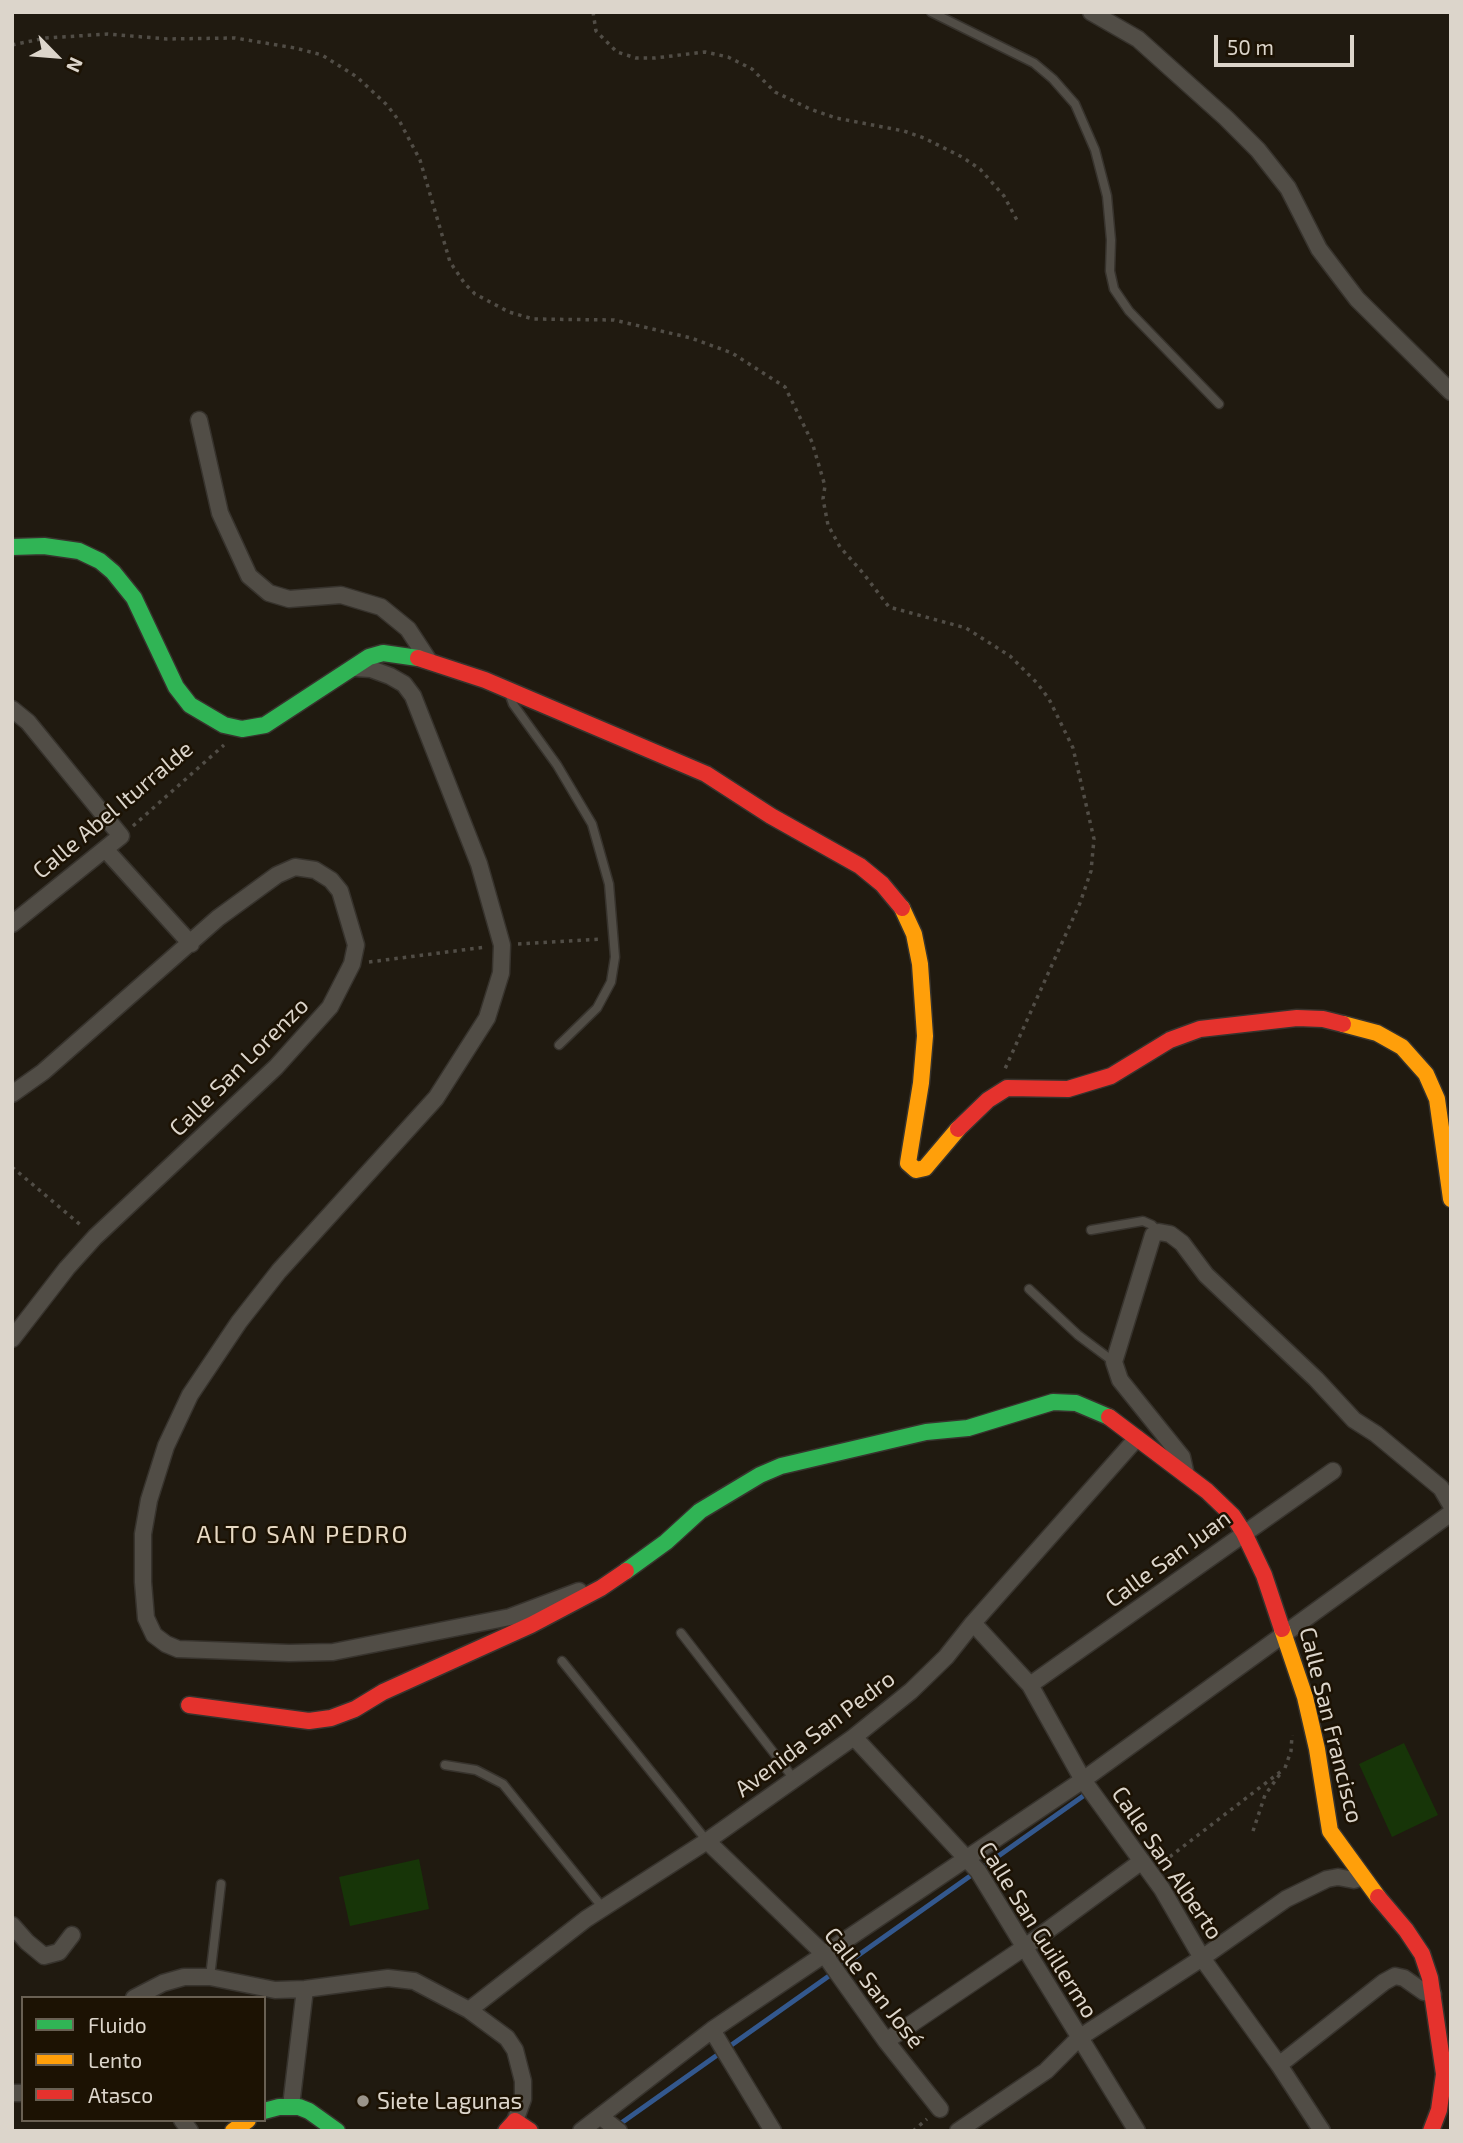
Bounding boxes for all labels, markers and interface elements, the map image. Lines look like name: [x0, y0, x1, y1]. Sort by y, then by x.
north arrow: [21, 21, 91, 91]
scale bar: [1218, 21, 1358, 65]
text: 50 m: [1227, 34, 1274, 59]
text: N: [62, 54, 89, 76]
street label: Calle Abel Iturralde: [28, 735, 198, 885]
street label: Calle San Lorenzo: [164, 992, 314, 1142]
street label: Calle San Juan: [1100, 1504, 1236, 1614]
district label: ALTO SAN PEDRO: [198, 1521, 408, 1549]
street label: Calle San Francisco: [1293, 1624, 1369, 1826]
street label: Avenida San Pedro: [730, 1665, 900, 1803]
street label: Calle San Alberto: [1106, 1781, 1228, 1945]
street label: Calle San Guillermo: [973, 1837, 1103, 2023]
street label: Calle San José: [818, 1922, 930, 2054]
legend: [21, 1996, 266, 2122]
text: Fluido: [88, 2012, 147, 2037]
text: Lento: [88, 2047, 142, 2072]
text: Atasco: [88, 2082, 153, 2107]
place label: Siete Lagunas: [377, 2087, 522, 2115]
marker: Siete Lagunas: [355, 2093, 371, 2109]

